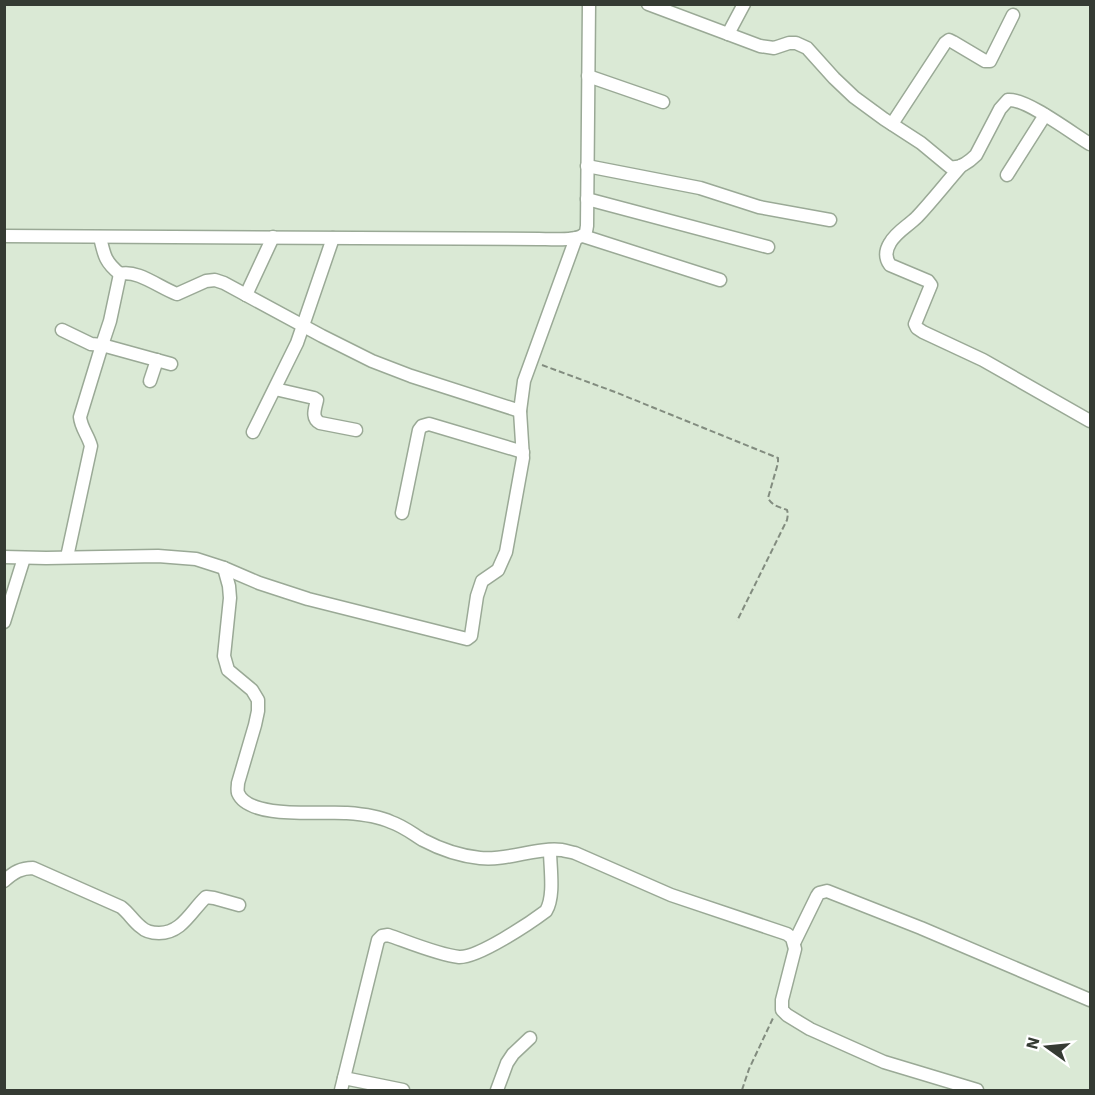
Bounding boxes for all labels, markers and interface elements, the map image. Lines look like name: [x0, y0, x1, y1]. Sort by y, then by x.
north arrow: [1017, 1017, 1077, 1077]
text: N: [1021, 1035, 1044, 1051]

